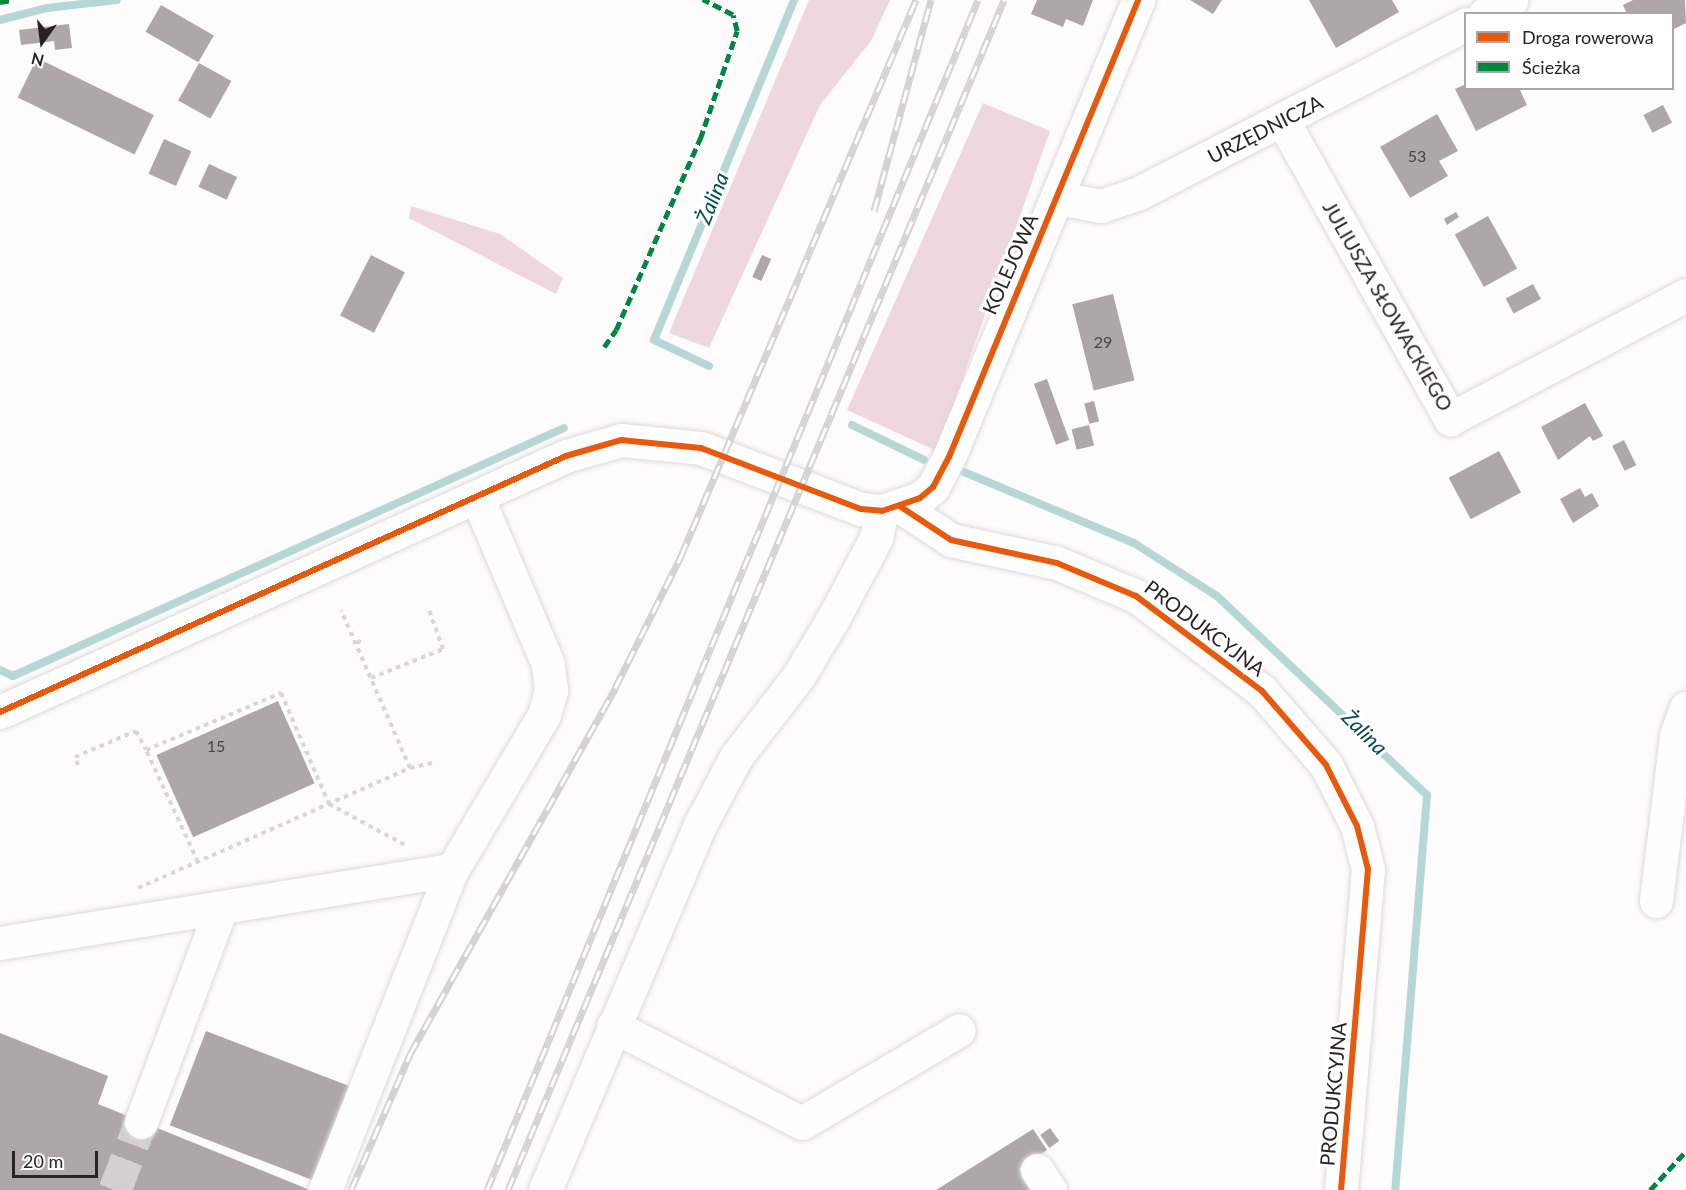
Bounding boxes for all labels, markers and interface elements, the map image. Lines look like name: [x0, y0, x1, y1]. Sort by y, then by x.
north arrow: [12, 12, 72, 72]
legend: [1464, 12, 1674, 90]
text: Droga rowerowa: [1522, 26, 1654, 48]
text: N: [29, 49, 46, 71]
text: Ścieżka: [1522, 56, 1580, 78]
street label: URZĘDNICZA: [1203, 90, 1327, 168]
house number: 53: [1408, 146, 1426, 166]
water label: Żalina: [690, 168, 734, 228]
street label: JULIUSZA SŁOWACKIEGO: [1318, 197, 1458, 415]
street label: KOLEJOWA: [977, 210, 1043, 318]
house number: 29: [1094, 332, 1112, 352]
street label: PRODUKCYJNA: [1140, 575, 1270, 681]
water label: Żalina: [1337, 704, 1393, 760]
house number: 15: [207, 736, 225, 756]
street label: PRODUKCYJNA: [1315, 1021, 1351, 1167]
scale bar: [15, 1139, 100, 1177]
text: 20 m: [23, 1150, 63, 1172]

